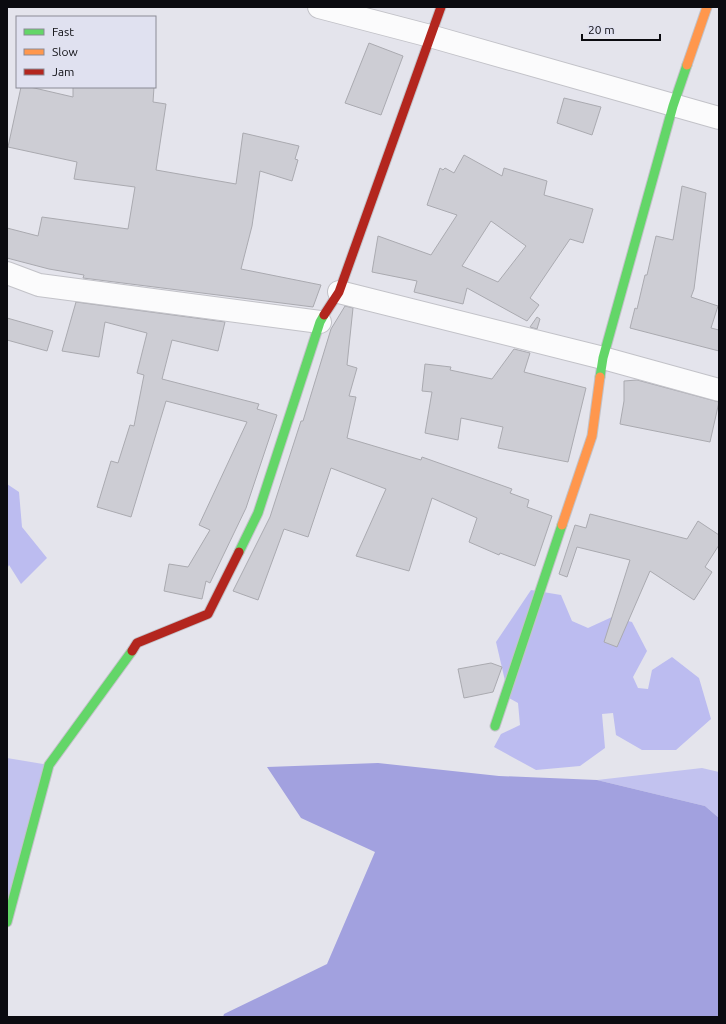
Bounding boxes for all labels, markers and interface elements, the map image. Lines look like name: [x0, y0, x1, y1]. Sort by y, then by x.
legend: [16, 16, 156, 88]
scale bar: [582, 16, 660, 42]
text: 20 m: [588, 23, 615, 36]
text: Fast: [52, 25, 74, 38]
text: Slow: [52, 45, 78, 58]
text: Jam: [52, 65, 74, 78]

